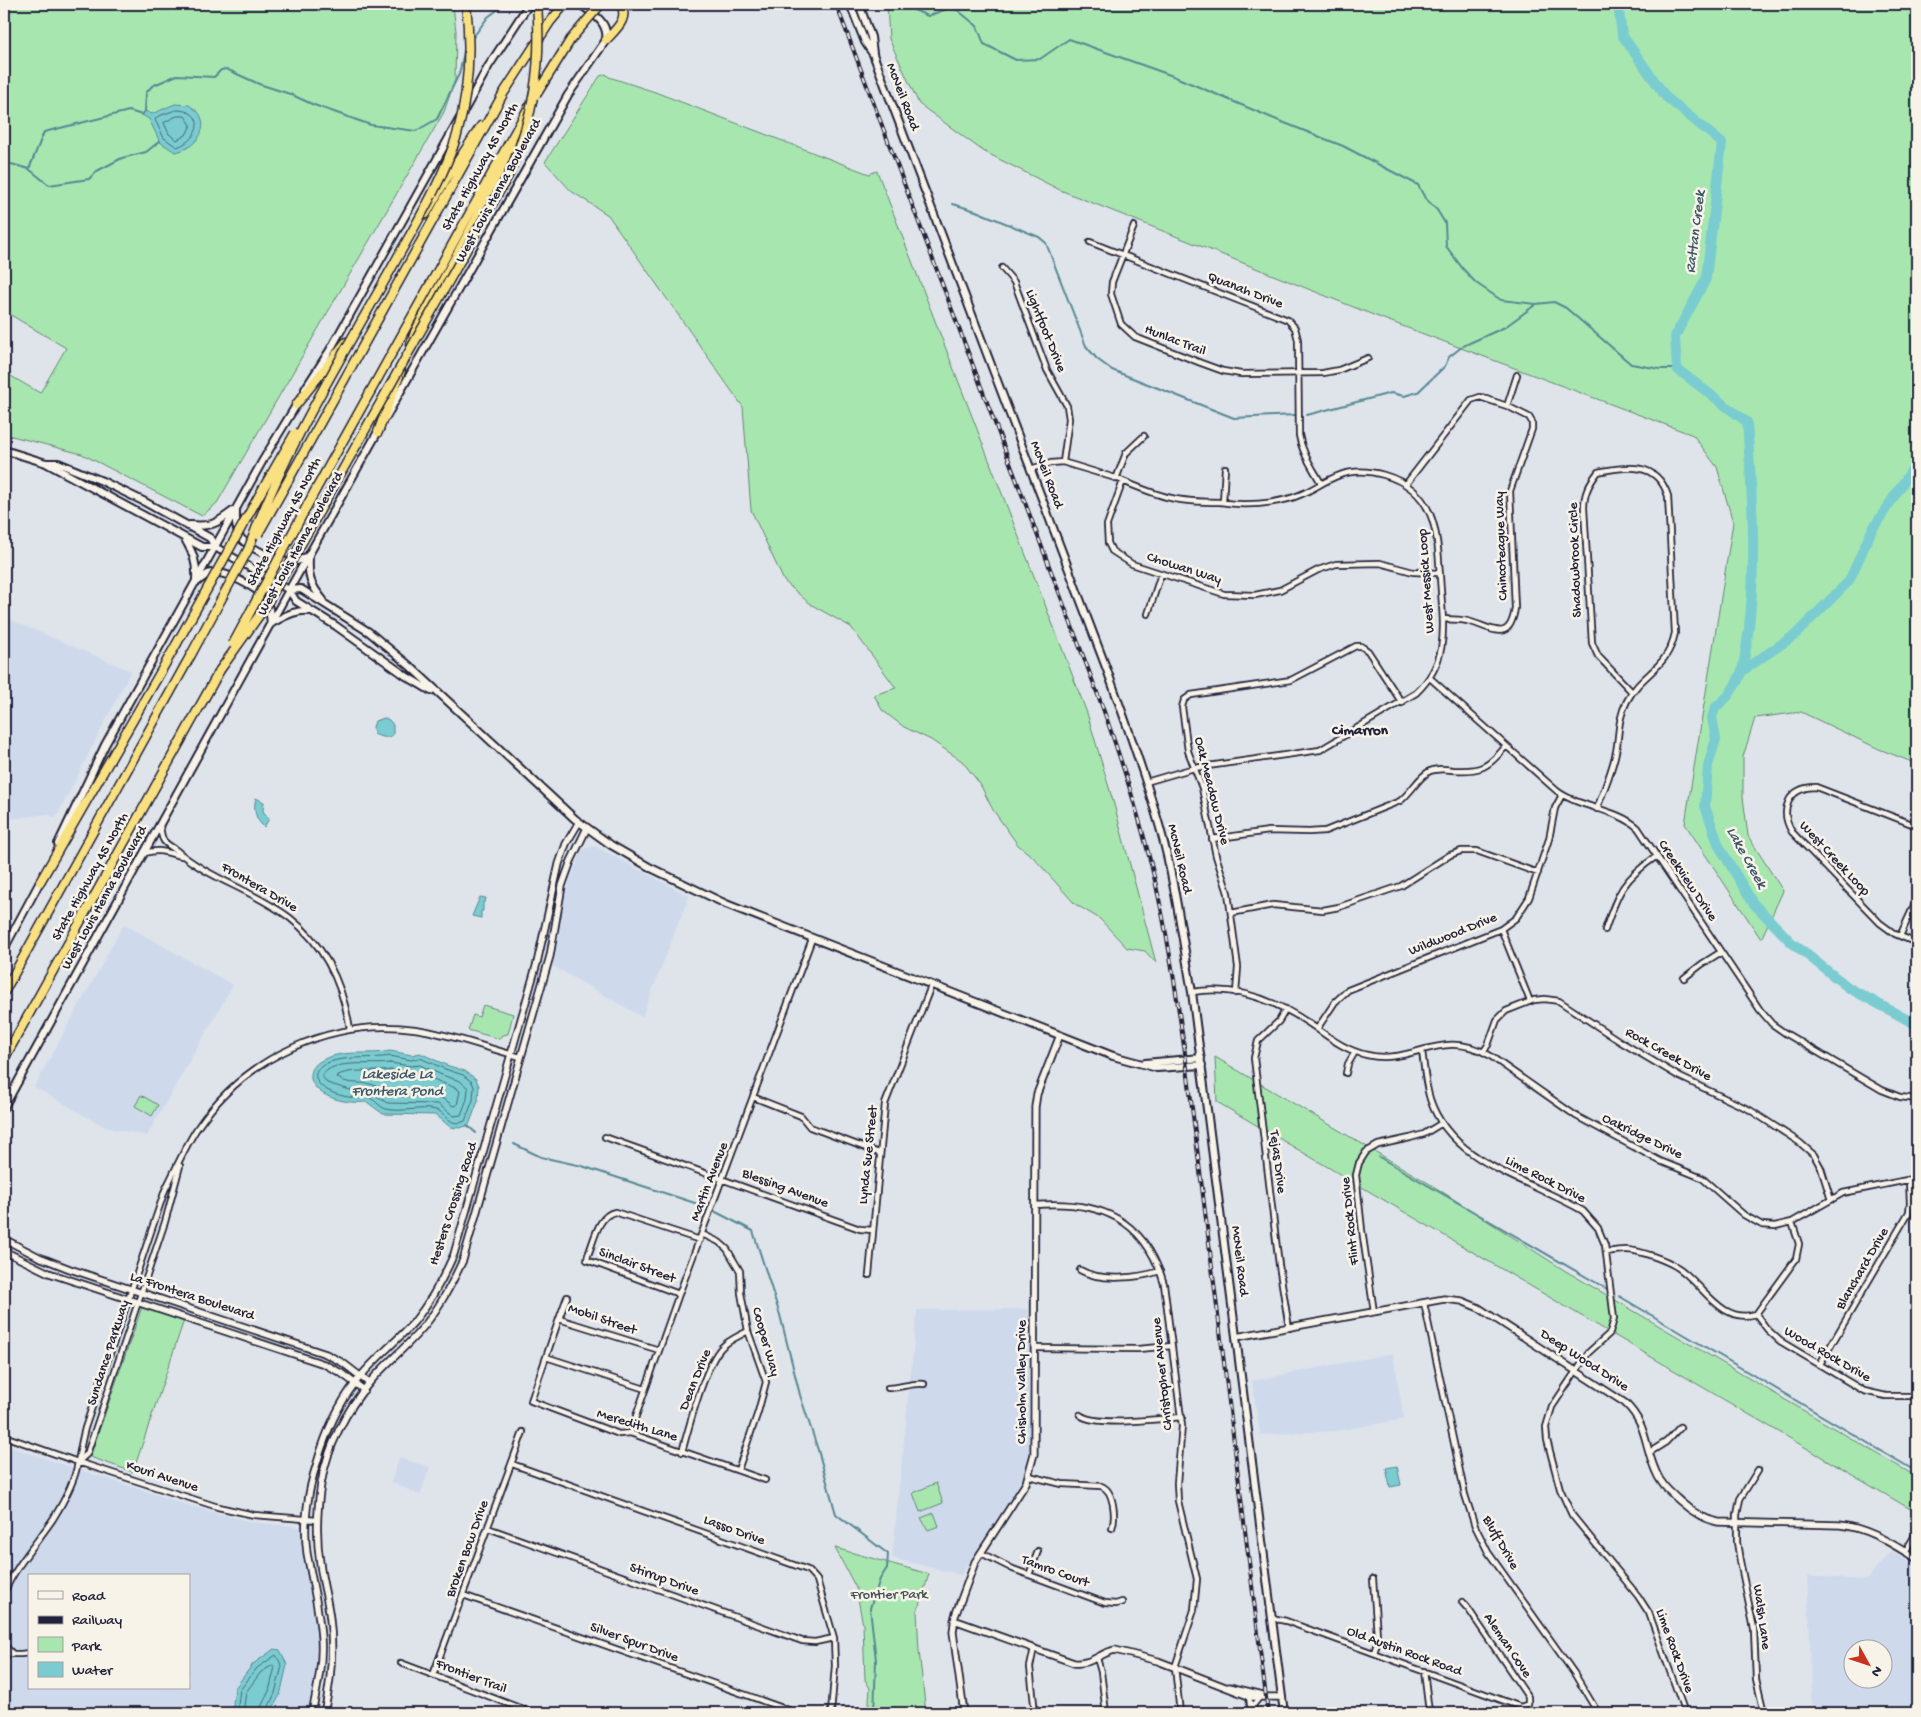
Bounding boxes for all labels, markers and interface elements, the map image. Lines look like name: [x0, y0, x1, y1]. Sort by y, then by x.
street label: McNeil Road: [881, 61, 923, 135]
street label: State Highway 45 North: [439, 100, 523, 234]
street label: West Louis Henna Boulevard: [452, 115, 547, 266]
water label: Rattan Creek: [1682, 188, 1710, 274]
street label: Quanah Drive: [1205, 269, 1286, 313]
street label: Lightfoot Drive: [1021, 287, 1070, 376]
street label: Hunlac Trail: [1142, 322, 1208, 360]
street label: McNeil Road: [1025, 439, 1067, 513]
street label: State Highway 45 North: [244, 454, 326, 589]
street label: West Louis Henna Boulevard: [254, 468, 349, 619]
street label: Chincoteague Way: [1492, 491, 1512, 601]
street label: Shadowbrook Circle: [1565, 501, 1587, 618]
street label: West Messick Loop: [1415, 528, 1439, 634]
street label: Chowan Way: [1145, 549, 1224, 589]
district label: Cimarron: [1331, 722, 1389, 740]
street label: Oak Meadow Drive: [1189, 735, 1233, 847]
street label: State Highway 45 North: [49, 810, 133, 944]
street label: West Creek Loop: [1795, 818, 1873, 900]
street label: West Louis Henna Boulevard: [58, 822, 153, 973]
street label: McNeil Road: [1163, 823, 1196, 897]
water label: Lake Creek: [1722, 824, 1771, 893]
street label: Creekview Drive: [1654, 837, 1721, 926]
street label: Frontera Drive: [217, 859, 301, 917]
street label: Wildwood Drive: [1406, 909, 1500, 960]
street label: Rock Creek Drive: [1622, 1024, 1715, 1086]
water label: Lakeside La Frontera Pond: [352, 1066, 445, 1101]
street label: Lynda Sue Street: [855, 1104, 883, 1205]
street label: Oakridge Drive: [1599, 1110, 1686, 1164]
street label: Tejas Drive: [1265, 1128, 1289, 1195]
street label: Hesters Crossing Road: [426, 1139, 482, 1268]
street label: Martin Avenue: [687, 1139, 733, 1224]
street label: Lime Rock Drive: [1502, 1152, 1589, 1208]
street label: Blessing Avenue: [738, 1165, 831, 1213]
street label: Flint Rock Drive: [1338, 1175, 1364, 1267]
street label: Blanchard Drive: [1832, 1224, 1894, 1314]
street label: McNeil Road: [1226, 1225, 1252, 1299]
street label: Sinclair Street: [596, 1244, 679, 1288]
street label: La Frontera Boulevard: [128, 1269, 258, 1326]
street label: Sundance Parkway: [84, 1298, 134, 1408]
street label: Mobil Street: [566, 1300, 640, 1340]
street label: Cooper Way: [747, 1305, 783, 1379]
street label: Christopher Avenue: [1149, 1316, 1177, 1431]
street label: Chisholm Valley Drive: [1014, 1319, 1031, 1444]
street label: Wood Rock Drive: [1781, 1323, 1874, 1387]
street label: Deep Wood Drive: [1536, 1325, 1632, 1396]
street label: Dean Drive: [676, 1346, 716, 1414]
street label: Meredith Lane: [594, 1406, 680, 1447]
street label: Kouri Avenue: [124, 1457, 201, 1497]
street label: Broken Bow Drive: [442, 1497, 494, 1601]
street label: Lasso Drive: [701, 1512, 768, 1550]
street label: Bluff Drive: [1477, 1512, 1523, 1574]
street label: Tamro Court: [1018, 1552, 1092, 1593]
street label: Stirrup Drive: [627, 1560, 702, 1601]
legend: [28, 1574, 190, 1690]
street label: Walsh Lane: [1748, 1583, 1774, 1651]
park label: Frontier Park: [850, 1587, 929, 1604]
text: Road: [72, 1588, 106, 1606]
street label: Lime Rock Drive: [1651, 1607, 1697, 1696]
street label: Aleman Cove: [1479, 1610, 1535, 1682]
text: Railway: [72, 1612, 123, 1630]
street label: Silver Spur Drive: [587, 1619, 681, 1667]
street label: Old Austin Rock Road: [1344, 1623, 1466, 1681]
text: Park: [71, 1638, 102, 1656]
north arrow: [1844, 1640, 1894, 1690]
street label: Frontier Trail: [432, 1655, 509, 1698]
text: Water: [72, 1662, 114, 1680]
text: N: [1867, 1662, 1885, 1680]

